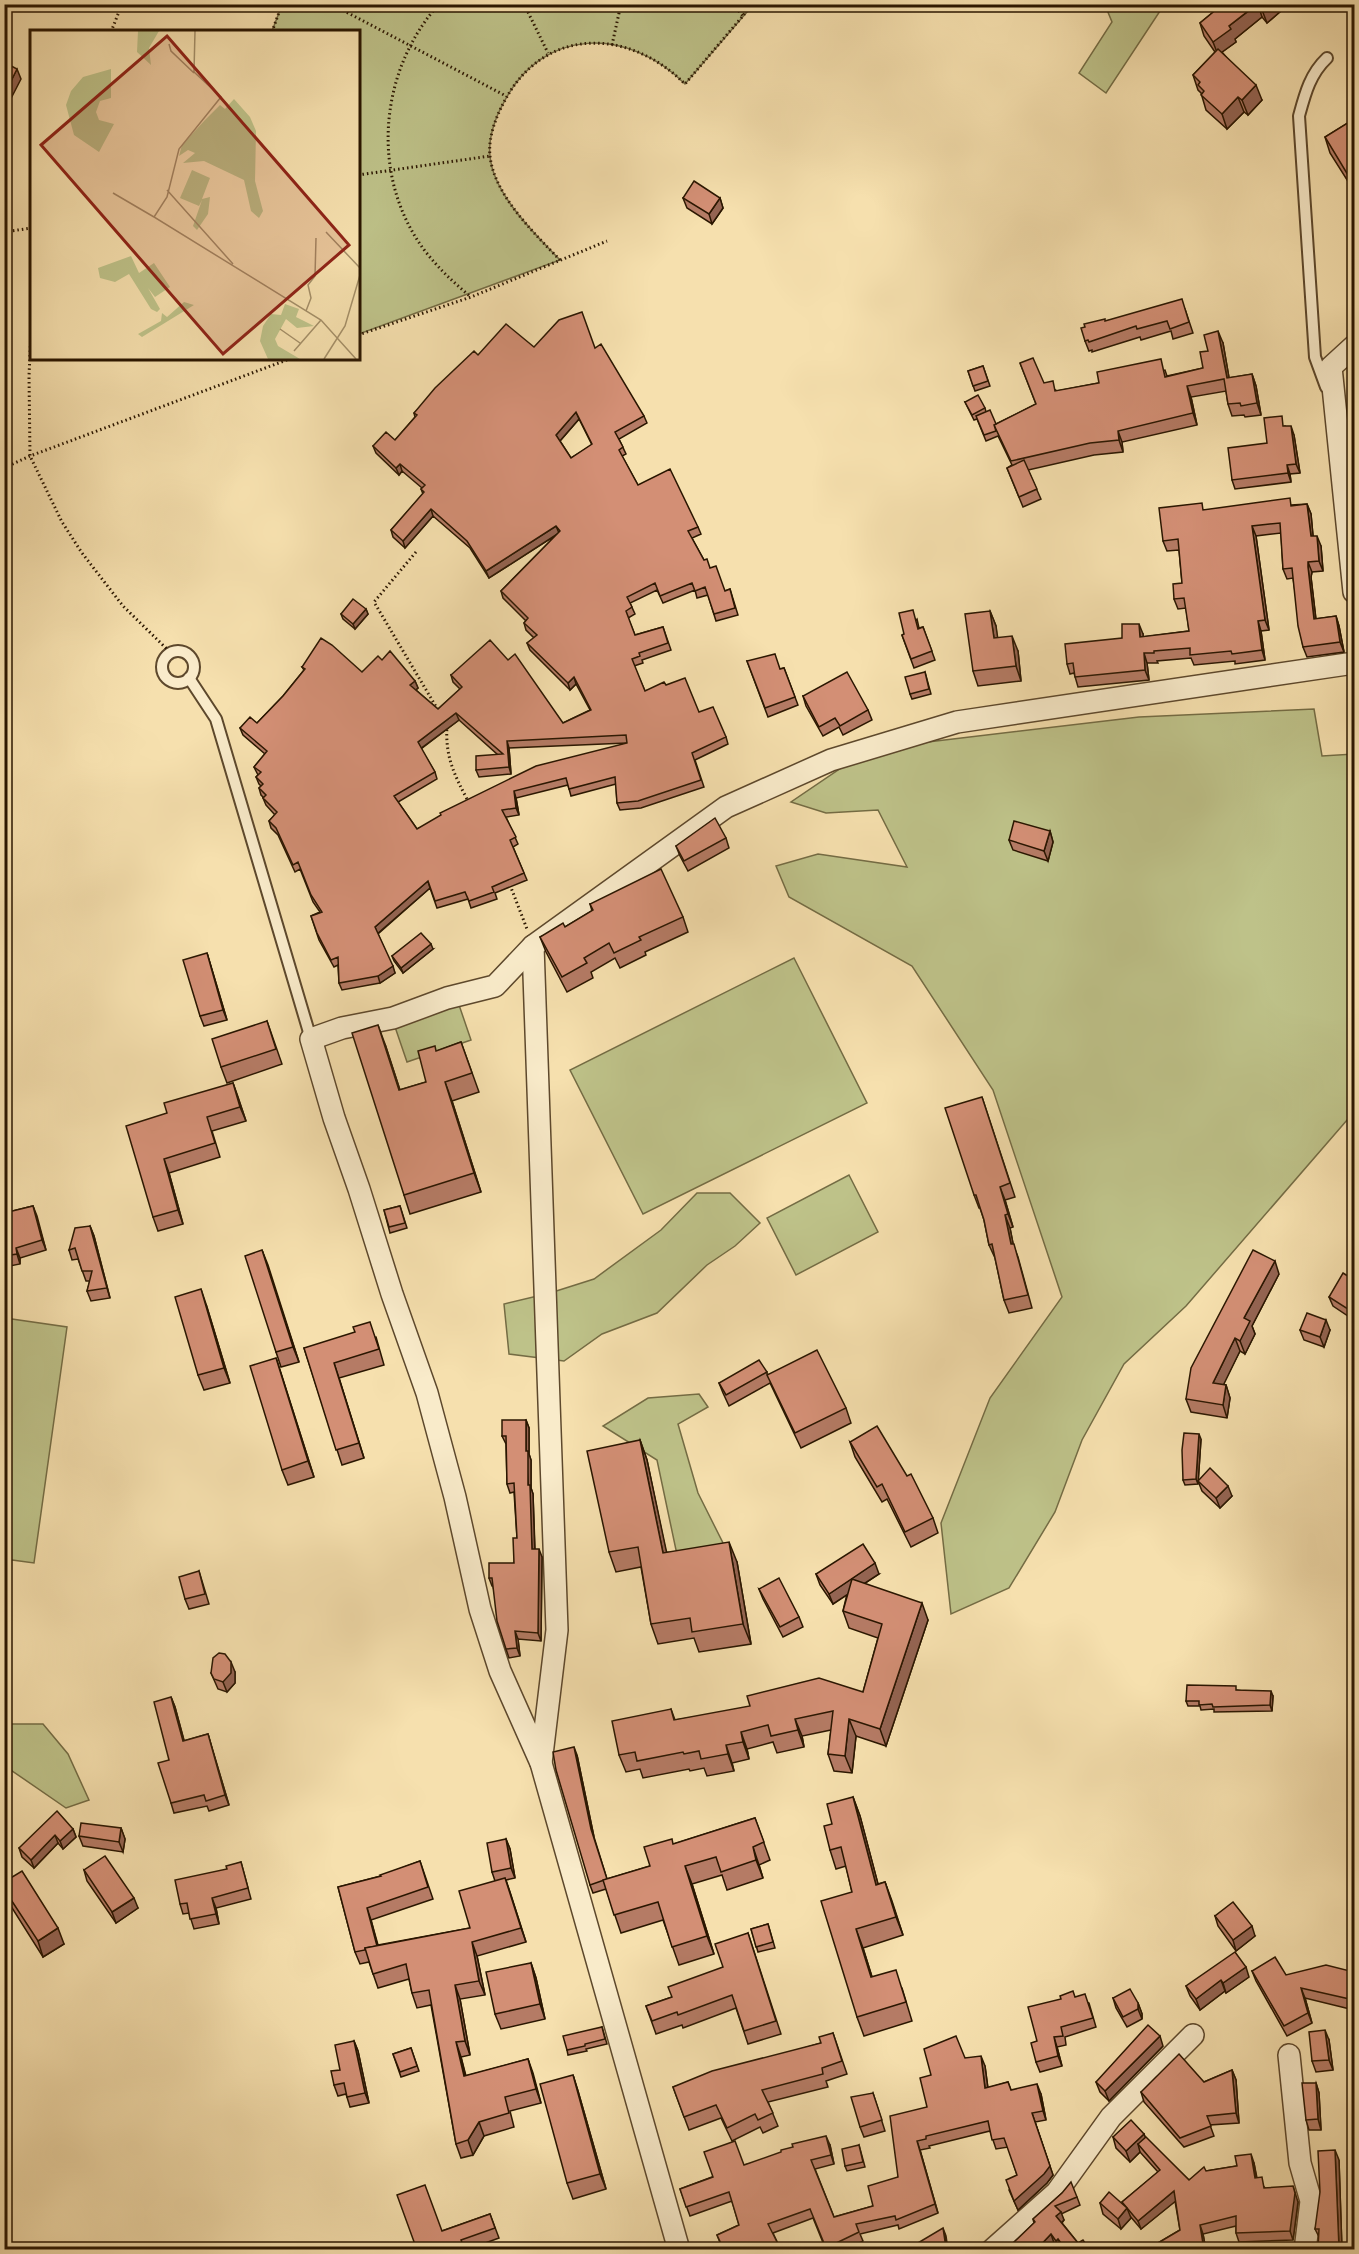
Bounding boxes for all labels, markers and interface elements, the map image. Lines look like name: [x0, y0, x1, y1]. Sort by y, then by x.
inset map: [30, 30, 360, 360]

